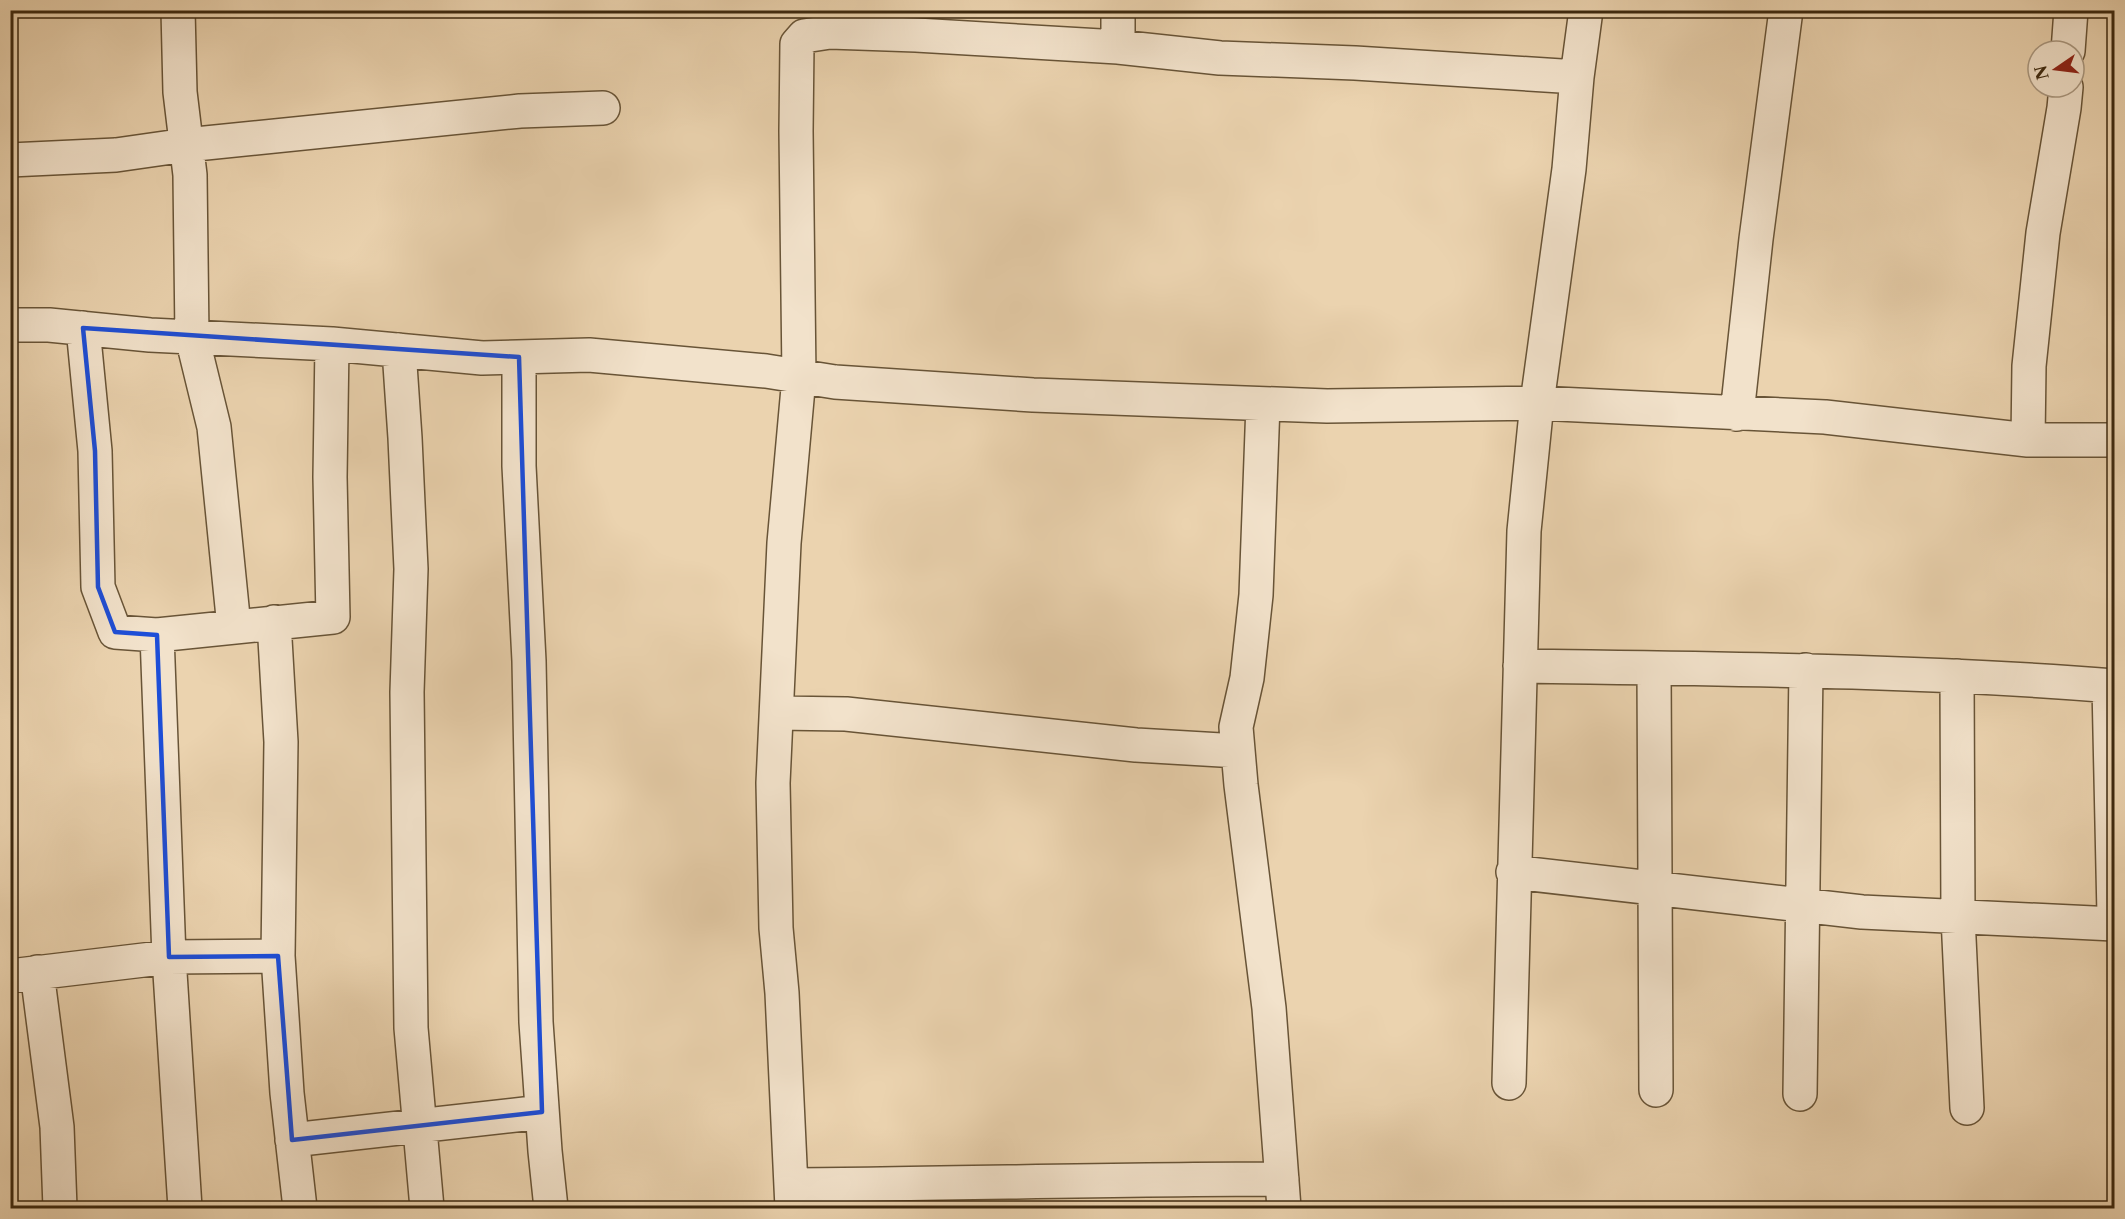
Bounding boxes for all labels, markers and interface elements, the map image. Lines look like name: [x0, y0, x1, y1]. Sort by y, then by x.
north arrow: [2026, 39, 2086, 99]
text: N: [2030, 63, 2053, 82]

